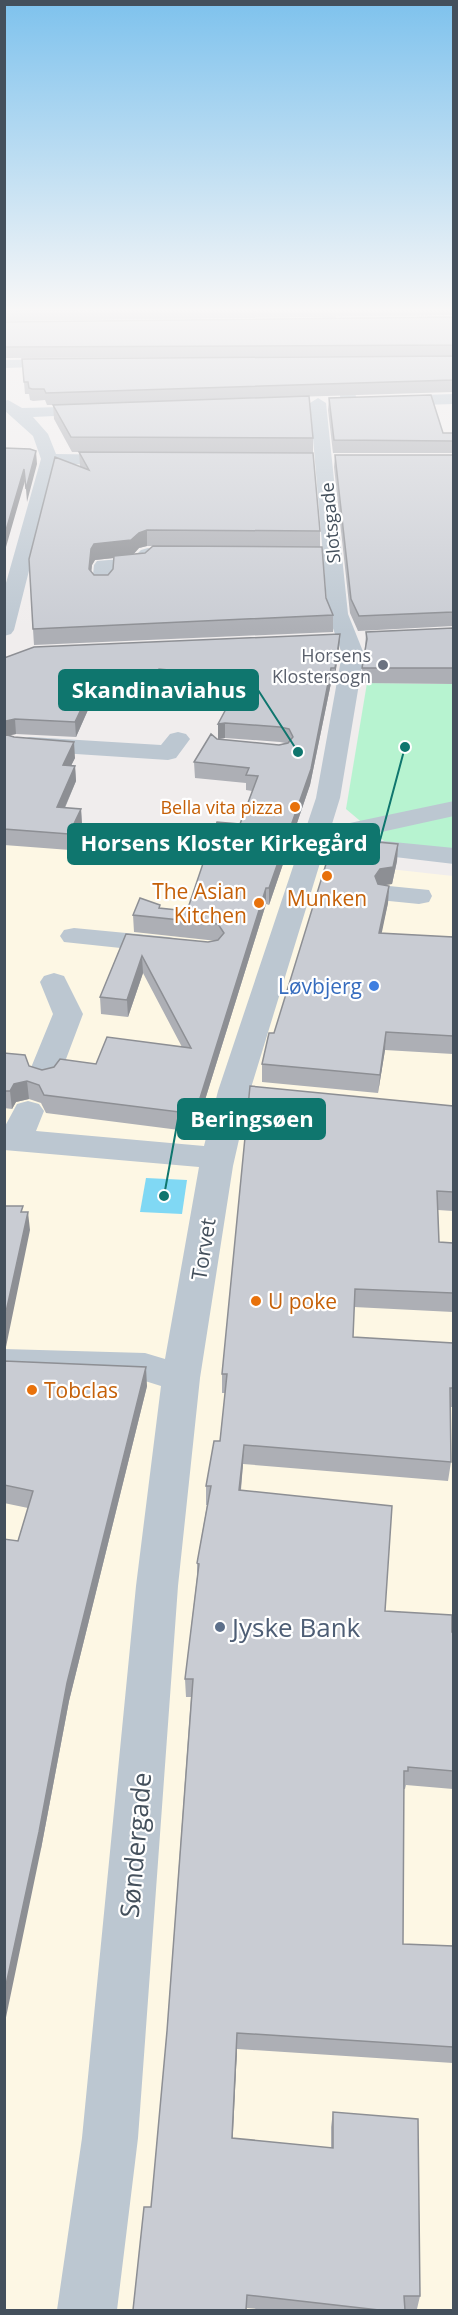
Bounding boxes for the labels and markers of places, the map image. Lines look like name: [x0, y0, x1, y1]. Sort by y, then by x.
place label: Horsens Klostersogn: [272, 643, 371, 688]
marker: Horsens Klostersogn: [376, 658, 390, 672]
callout: Skandinaviahus: [59, 670, 258, 710]
place label: Bella vita pizza: [160, 795, 283, 819]
marker: Bella vita pizza: [288, 800, 302, 814]
callout: Horsens Kloster Kirkegård: [68, 824, 379, 864]
marker: Munken: [320, 869, 334, 883]
place label: The Asian Kitchen: [152, 877, 247, 929]
place label: Munken: [287, 884, 367, 912]
marker: The Asian Kitchen: [252, 896, 266, 910]
place label: Løvbjerg: [278, 972, 362, 1000]
marker: Løvbjerg: [367, 979, 381, 993]
callout: Beringsøen: [178, 1099, 325, 1139]
place label: U poke: [268, 1287, 337, 1315]
marker: U poke: [249, 1294, 263, 1308]
place label: Tobclas: [44, 1376, 118, 1404]
marker: Tobclas: [25, 1383, 39, 1397]
place label: Jyske Bank: [229, 1609, 361, 1645]
marker: Jyske Bank: [213, 1620, 227, 1634]

